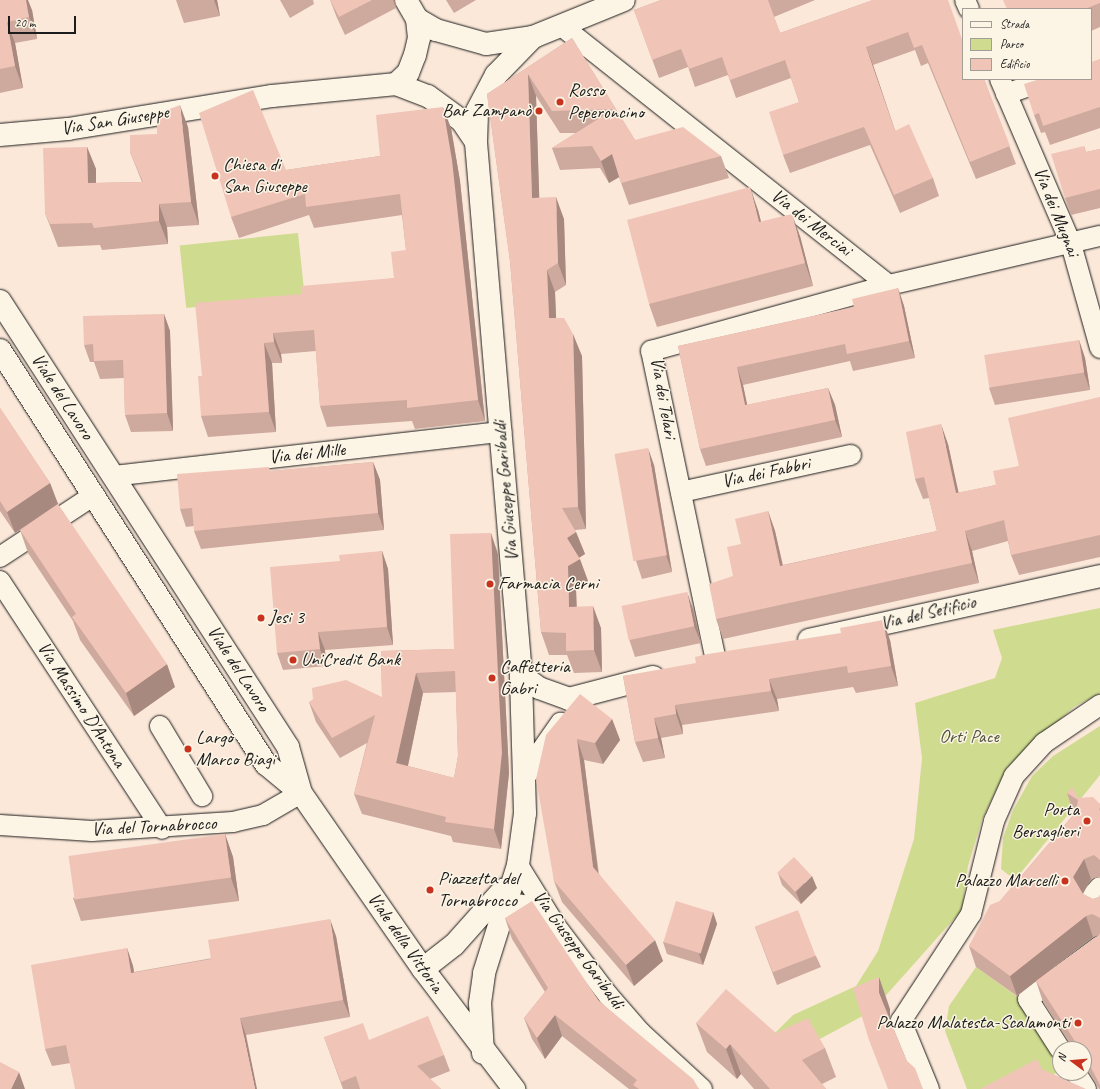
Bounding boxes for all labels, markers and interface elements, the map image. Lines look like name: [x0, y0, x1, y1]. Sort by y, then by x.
scale bar: [10, 8, 78, 34]
legend: [962, 8, 1092, 80]
text: 20 m: [15, 15, 35, 31]
text: Strada: [1000, 16, 1029, 32]
text: Parco: [1000, 36, 1023, 52]
text: Edificio: [1000, 56, 1030, 72]
place label: Rosso Peperoncino: [568, 80, 644, 124]
marker: Rosso Peperoncino: [555, 97, 565, 107]
place label: Bar Zampanò: [443, 100, 531, 122]
street label: Via San Giuseppe: [59, 101, 171, 141]
marker: Bar Zampanò: [534, 106, 544, 116]
place label: Chiesa di San Giuseppe: [223, 154, 307, 198]
street label: Via dei Mugnai: [1028, 164, 1084, 260]
marker: Chiesa di San Giuseppe: [210, 171, 220, 181]
street label: Via dei Merciai: [766, 185, 856, 261]
street label: Viale del Lavoro: [26, 349, 98, 445]
street label: Via dei Telari: [645, 356, 681, 440]
street label: Via Giuseppe Garibaldi: [488, 420, 524, 562]
street label: Via dei Mille: [268, 439, 346, 469]
street label: Via dei Fabbri: [720, 452, 812, 494]
place label: Farmacia Cerni: [498, 573, 598, 595]
marker: Farmacia Cerni: [485, 579, 495, 589]
street label: Via del Setificio: [878, 591, 978, 635]
place label: Jesi 3: [269, 607, 304, 629]
marker: Jesi 3: [256, 613, 266, 623]
street label: Viale del Lavoro: [202, 621, 274, 717]
street label: Via Massimo D'Antona: [32, 638, 130, 772]
place label: UniCredit Bank: [301, 649, 400, 671]
marker: UniCredit Bank: [288, 655, 298, 665]
place label: Caffetteria Gabri: [500, 656, 570, 700]
marker: Caffetteria Gabri: [487, 673, 497, 683]
park label: Orti Pace: [939, 726, 999, 748]
place label: Largo Marco Biagi: [196, 727, 274, 771]
marker: Largo Marco Biagi: [183, 744, 193, 754]
place label: Porta Bersaglieri: [1012, 799, 1079, 843]
street label: Via del Tornabrocco: [91, 812, 217, 842]
marker: Porta Bersaglieri: [1082, 816, 1092, 826]
place label: Piazzetta del Tornabrocco: [438, 868, 519, 912]
place label: Palazzo Marcelli: [955, 870, 1057, 892]
marker: Palazzo Marcelli: [1060, 876, 1070, 886]
marker: Piazzetta del Tornabrocco: [425, 885, 435, 895]
street label: Via Giuseppe Garibaldi: [527, 886, 629, 1014]
street label: Viale della Vittoria: [362, 888, 448, 998]
place label: Palazzo Malatesta-Scalamonti: [877, 1012, 1070, 1034]
marker: Palazzo Malatesta-Scalamonti: [1073, 1018, 1083, 1028]
north arrow: [1052, 1041, 1092, 1081]
text: N: [1054, 1053, 1069, 1063]

